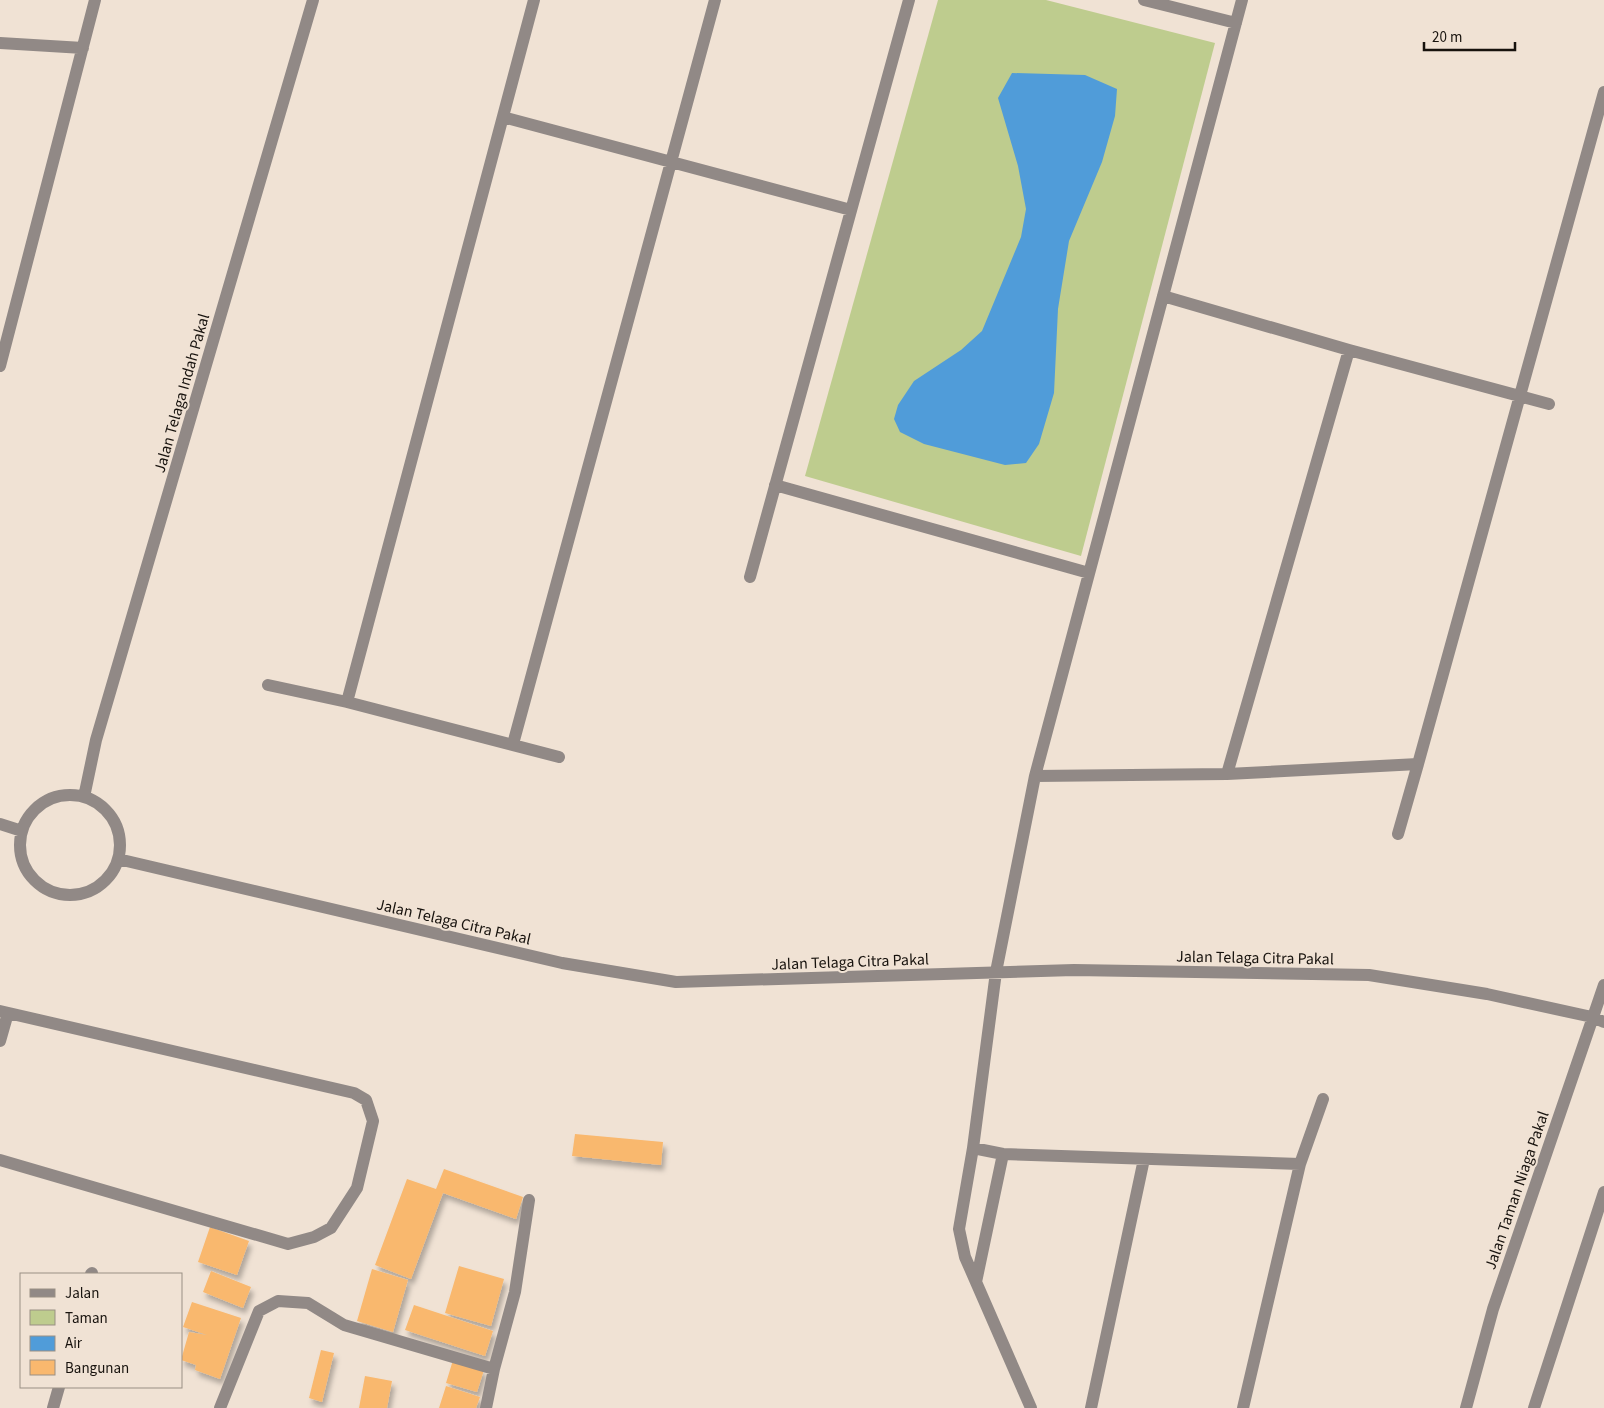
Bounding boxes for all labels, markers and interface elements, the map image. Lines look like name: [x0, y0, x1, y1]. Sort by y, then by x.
scale bar: [1424, 20, 1515, 52]
text: 20 m: [1432, 27, 1462, 48]
street label: Jalan Telaga Indah Pakal: [149, 311, 215, 475]
street label: Jalan Telaga Citra Pakal: [374, 894, 533, 950]
street label: Jalan Telaga Citra Pakal: [1176, 946, 1334, 970]
street label: Jalan Telaga Citra Pakal: [771, 948, 929, 976]
street label: Jalan Taman Niaga Pakal: [1479, 1108, 1554, 1273]
legend: [20, 1273, 182, 1388]
text: Jalan: [65, 1283, 99, 1304]
text: Taman: [65, 1308, 108, 1329]
text: Air: [65, 1333, 83, 1354]
text: Bangunan: [65, 1358, 129, 1379]

